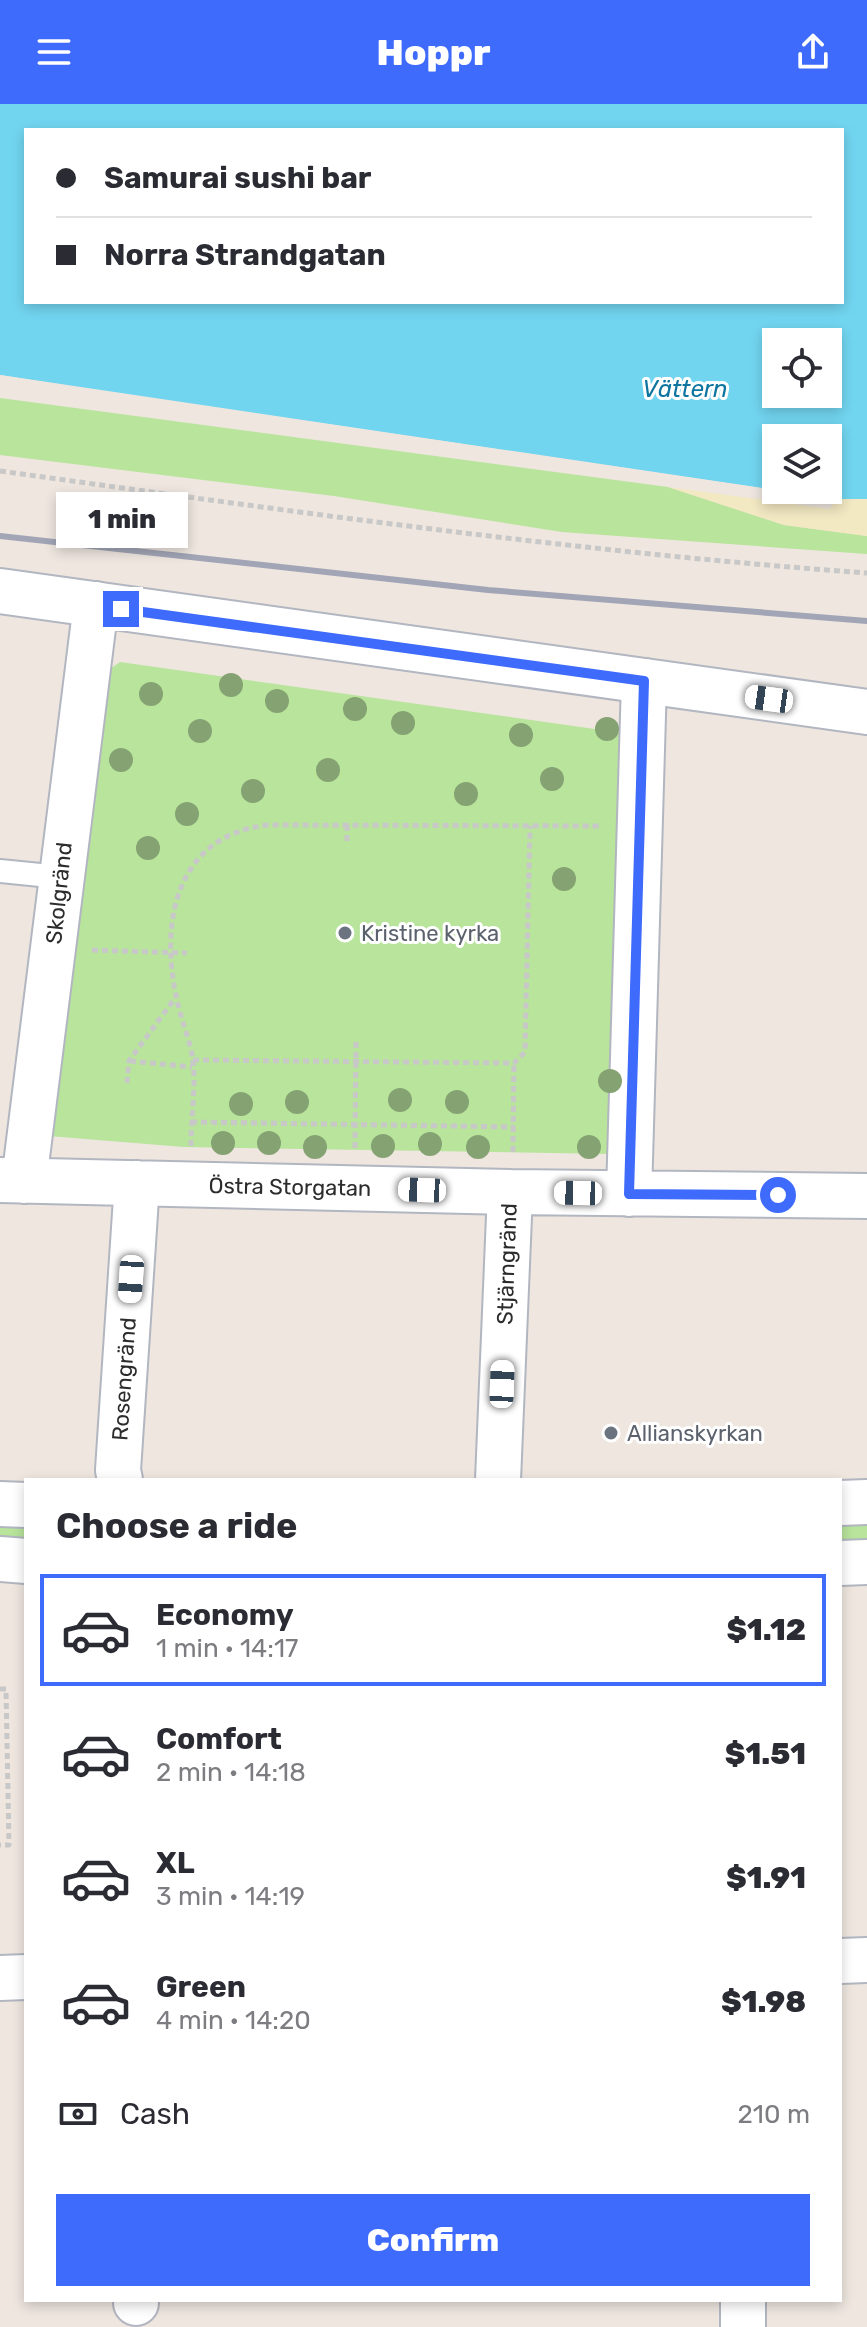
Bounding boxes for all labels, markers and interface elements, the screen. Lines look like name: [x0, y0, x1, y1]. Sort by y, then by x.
icon: menu: [32, 30, 76, 74]
icon: share: [791, 30, 835, 74]
text: Hoppr: [377, 31, 490, 74]
text: Samurai sushi bar: [104, 160, 371, 196]
text: Norra Strandgatan: [104, 237, 386, 273]
map controls: [762, 328, 842, 504]
button: locate: [762, 328, 842, 408]
water label: Vättern: [642, 375, 728, 403]
button: layers: [762, 424, 842, 504]
callout: 1 min: [55, 493, 187, 549]
text: 1 min: [88, 504, 156, 535]
route end: [103, 591, 139, 627]
car: [744, 684, 794, 714]
street label: Skolgränd: [40, 841, 78, 945]
place label: Kristine kyrka: [361, 920, 499, 947]
marker: Kristine kyrka: [336, 924, 354, 942]
street label: Östra Storgatan: [208, 1172, 372, 1202]
car: [398, 1177, 446, 1203]
route start: [760, 1177, 796, 1213]
car: [554, 1181, 602, 1205]
street label: Stjärngränd: [491, 1203, 523, 1325]
car: [117, 1254, 145, 1304]
street label: Rosengränd: [106, 1316, 142, 1442]
car: [489, 1360, 515, 1408]
place label: Allianskyrkan: [627, 1420, 763, 1447]
marker: Allianskyrkan: [602, 1424, 620, 1442]
text: Choose a ride: [56, 1504, 297, 1547]
icon: car: [60, 1594, 132, 1666]
text: Economy: [156, 1597, 294, 1633]
text: $1.12: [726, 1612, 806, 1648]
text: 1 min · 14:17: [156, 1633, 298, 1664]
icon: car: [60, 1718, 132, 1790]
text: Comfort: [156, 1721, 282, 1757]
text: $1.51: [725, 1736, 806, 1772]
text: 2 min · 14:18: [156, 1757, 306, 1788]
icon: car: [60, 1842, 132, 1914]
text: XL: [156, 1845, 195, 1881]
text: $1.91: [726, 1860, 806, 1896]
text: 3 min · 14:19: [156, 1881, 305, 1912]
icon: car: [60, 1966, 132, 2038]
text: Green: [156, 1969, 246, 2005]
text: $1.98: [721, 1984, 806, 2020]
text: 4 min · 14:20: [156, 2005, 311, 2036]
icon: cash: [56, 2092, 100, 2136]
text: Cash: [120, 2096, 190, 2132]
text: 210 m: [738, 2099, 810, 2130]
button: Confirm: [56, 2194, 810, 2286]

